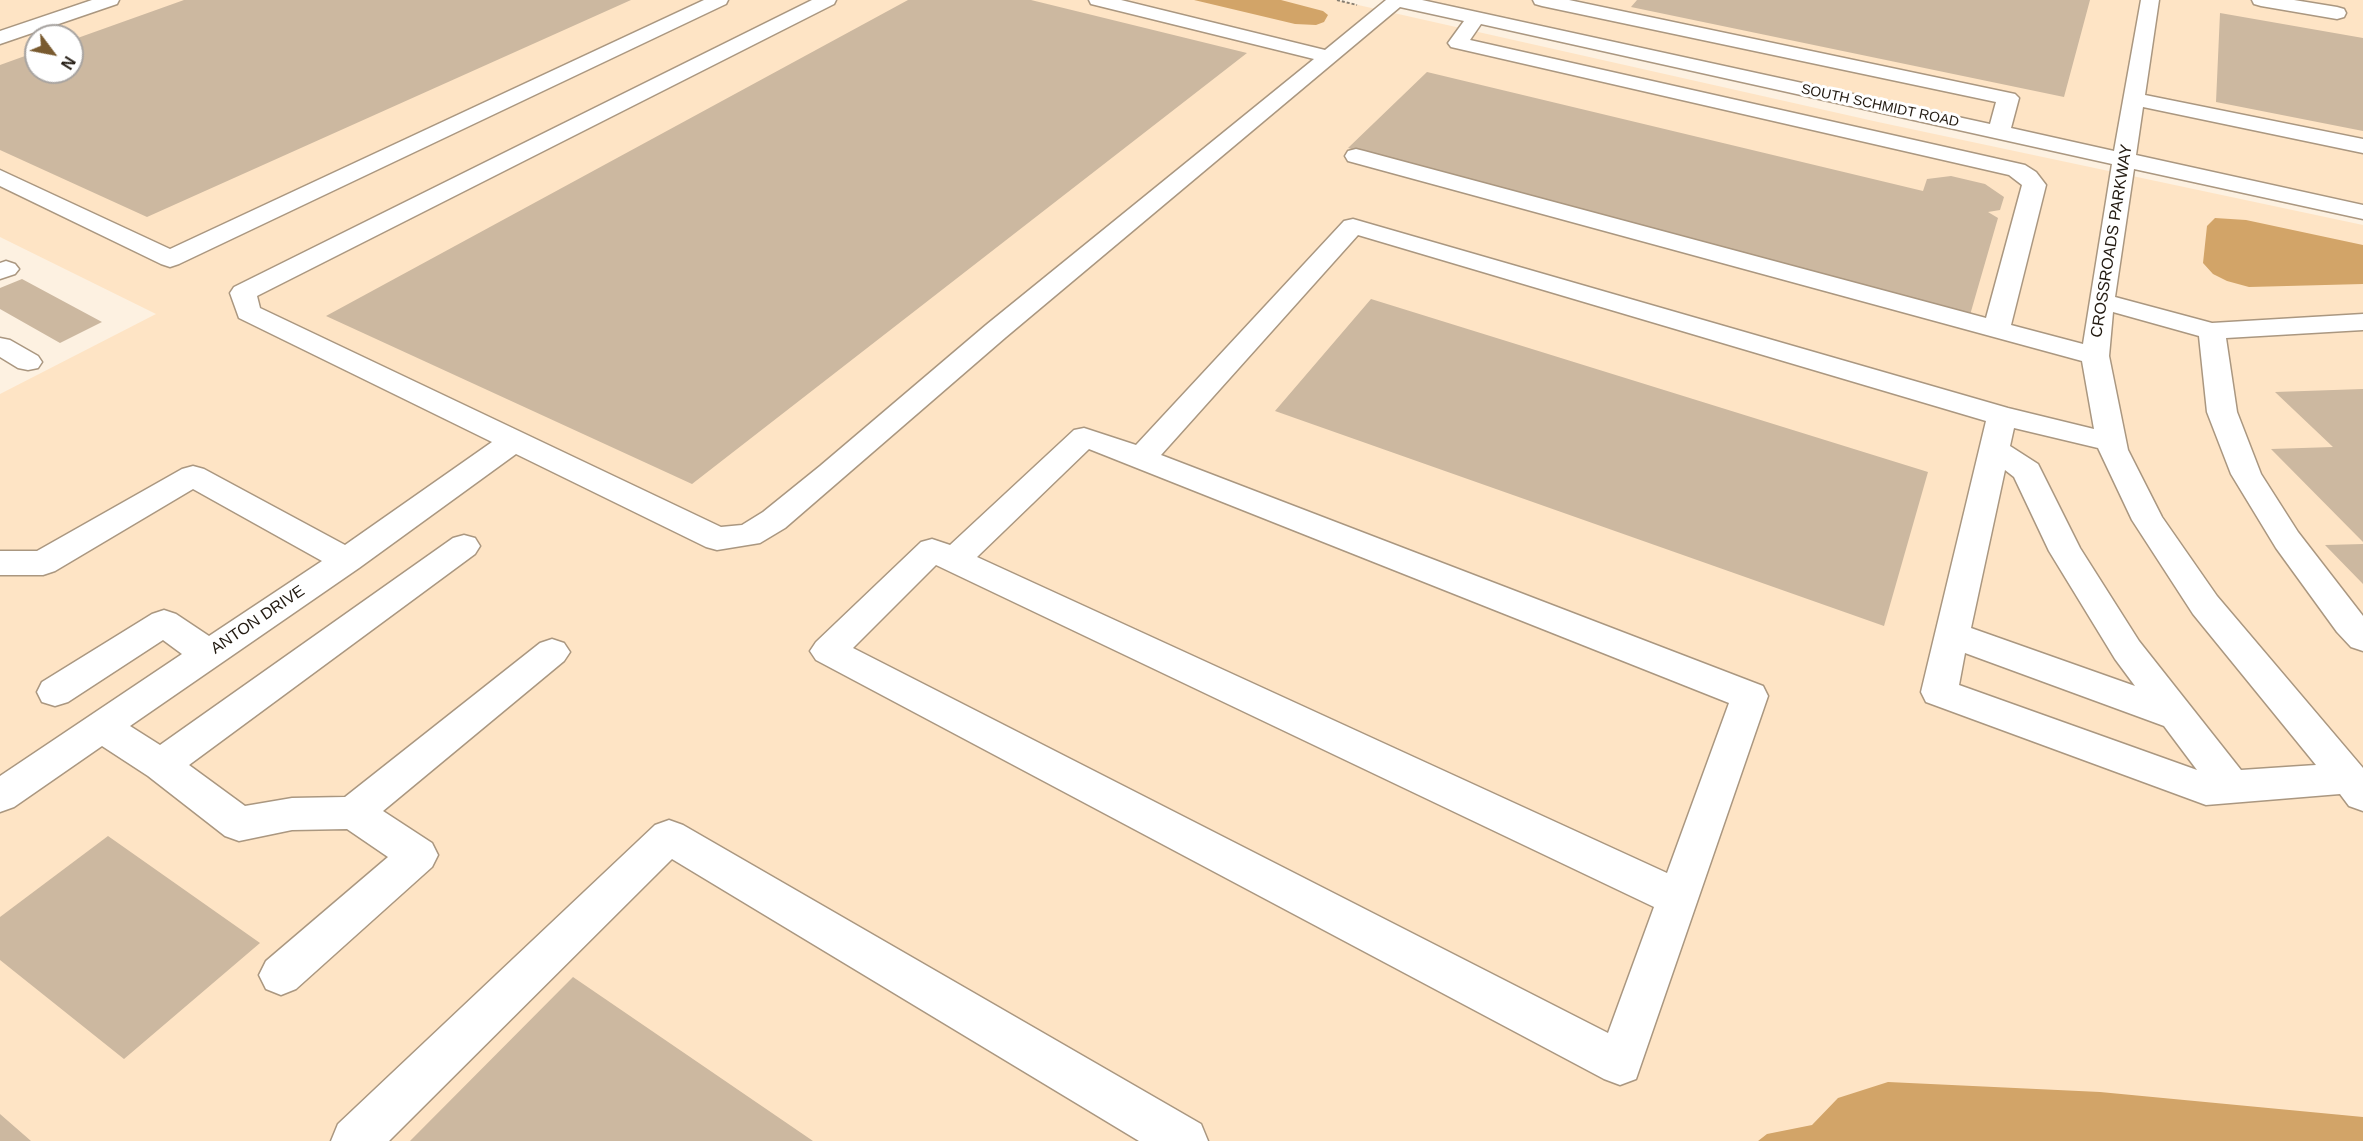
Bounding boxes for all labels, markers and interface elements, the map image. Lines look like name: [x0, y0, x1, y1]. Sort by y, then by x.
north arrow: [24, 24, 84, 84]
text: N: [58, 53, 78, 72]
street label: SOUTH SCHMIDT ROAD: [1800, 81, 1960, 131]
street label: CROSSROADS PARKWAY: [2087, 143, 2137, 339]
street label: ANTON DRIVE: [207, 582, 309, 658]

